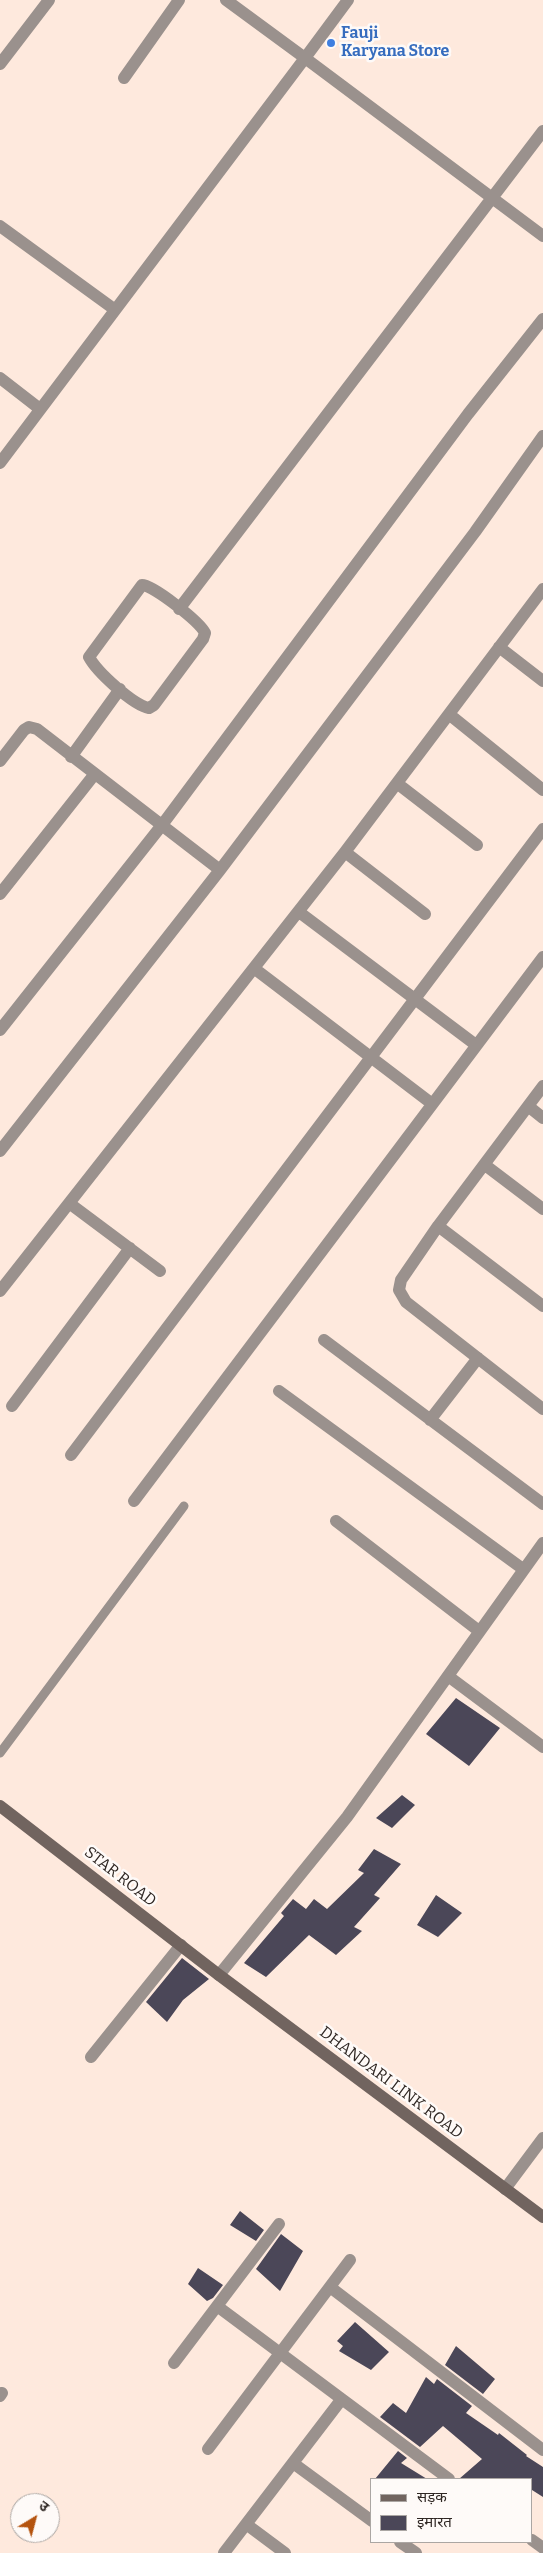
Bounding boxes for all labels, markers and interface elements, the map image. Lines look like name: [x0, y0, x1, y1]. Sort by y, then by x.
place label: Fauji Karyana Store: [341, 24, 449, 62]
marker: Fauji Karyana Store: [325, 37, 337, 49]
street label: STAR ROAD: [80, 1843, 160, 1911]
street label: DHANDARI LINK ROAD: [316, 2023, 466, 2143]
legend: [370, 2478, 533, 2543]
text: सड़क: [417, 2488, 447, 2506]
north arrow: [10, 2493, 60, 2543]
text: उ: [35, 2497, 52, 2516]
text: इमारत: [417, 2513, 452, 2531]

